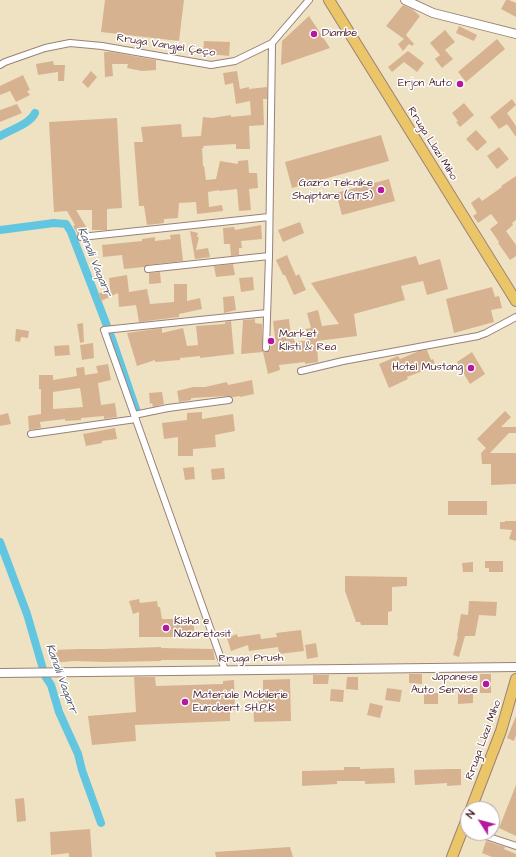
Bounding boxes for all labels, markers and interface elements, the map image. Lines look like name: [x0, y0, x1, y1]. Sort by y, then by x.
place label: Diambe: [322, 27, 357, 41]
marker: Diambe: [309, 29, 319, 39]
street label: Rruga Vangjel Çeço: [116, 32, 216, 60]
place label: Erjon Auto: [398, 77, 452, 91]
marker: Erjon Auto: [455, 79, 465, 89]
street label: Rruga Llazi Miho: [404, 105, 460, 183]
place label: Gazra Teknike Shqiptare (GTS): [292, 177, 373, 203]
marker: Gazra Teknike Shqiptare (GTS): [376, 185, 386, 195]
water label: Kanali Vaqarr: [74, 225, 114, 299]
place label: Market Klisti & Rea: [279, 328, 336, 354]
marker: Market Klisti & Rea: [266, 336, 276, 346]
place label: Hotel Mustang: [392, 361, 463, 375]
marker: Hotel Mustang: [466, 363, 476, 373]
place label: Kisha e Nazaretasit: [174, 615, 231, 641]
marker: Kisha e Nazaretasit: [161, 623, 171, 633]
water label: Kanali Vaqarr: [42, 642, 80, 716]
street label: Rruga Prush: [218, 652, 284, 666]
place label: Japanese Auto Service: [411, 671, 478, 697]
marker: Japanese Auto Service: [481, 679, 491, 689]
place label: Materiale Mobilerie Eurobert SH.P.K: [193, 689, 288, 715]
marker: Materiale Mobilerie Eurobert SH.P.K: [180, 697, 190, 707]
street label: Rruga Llazi Miho: [463, 698, 505, 782]
north arrow: [460, 801, 500, 841]
text: N: [463, 807, 479, 821]

